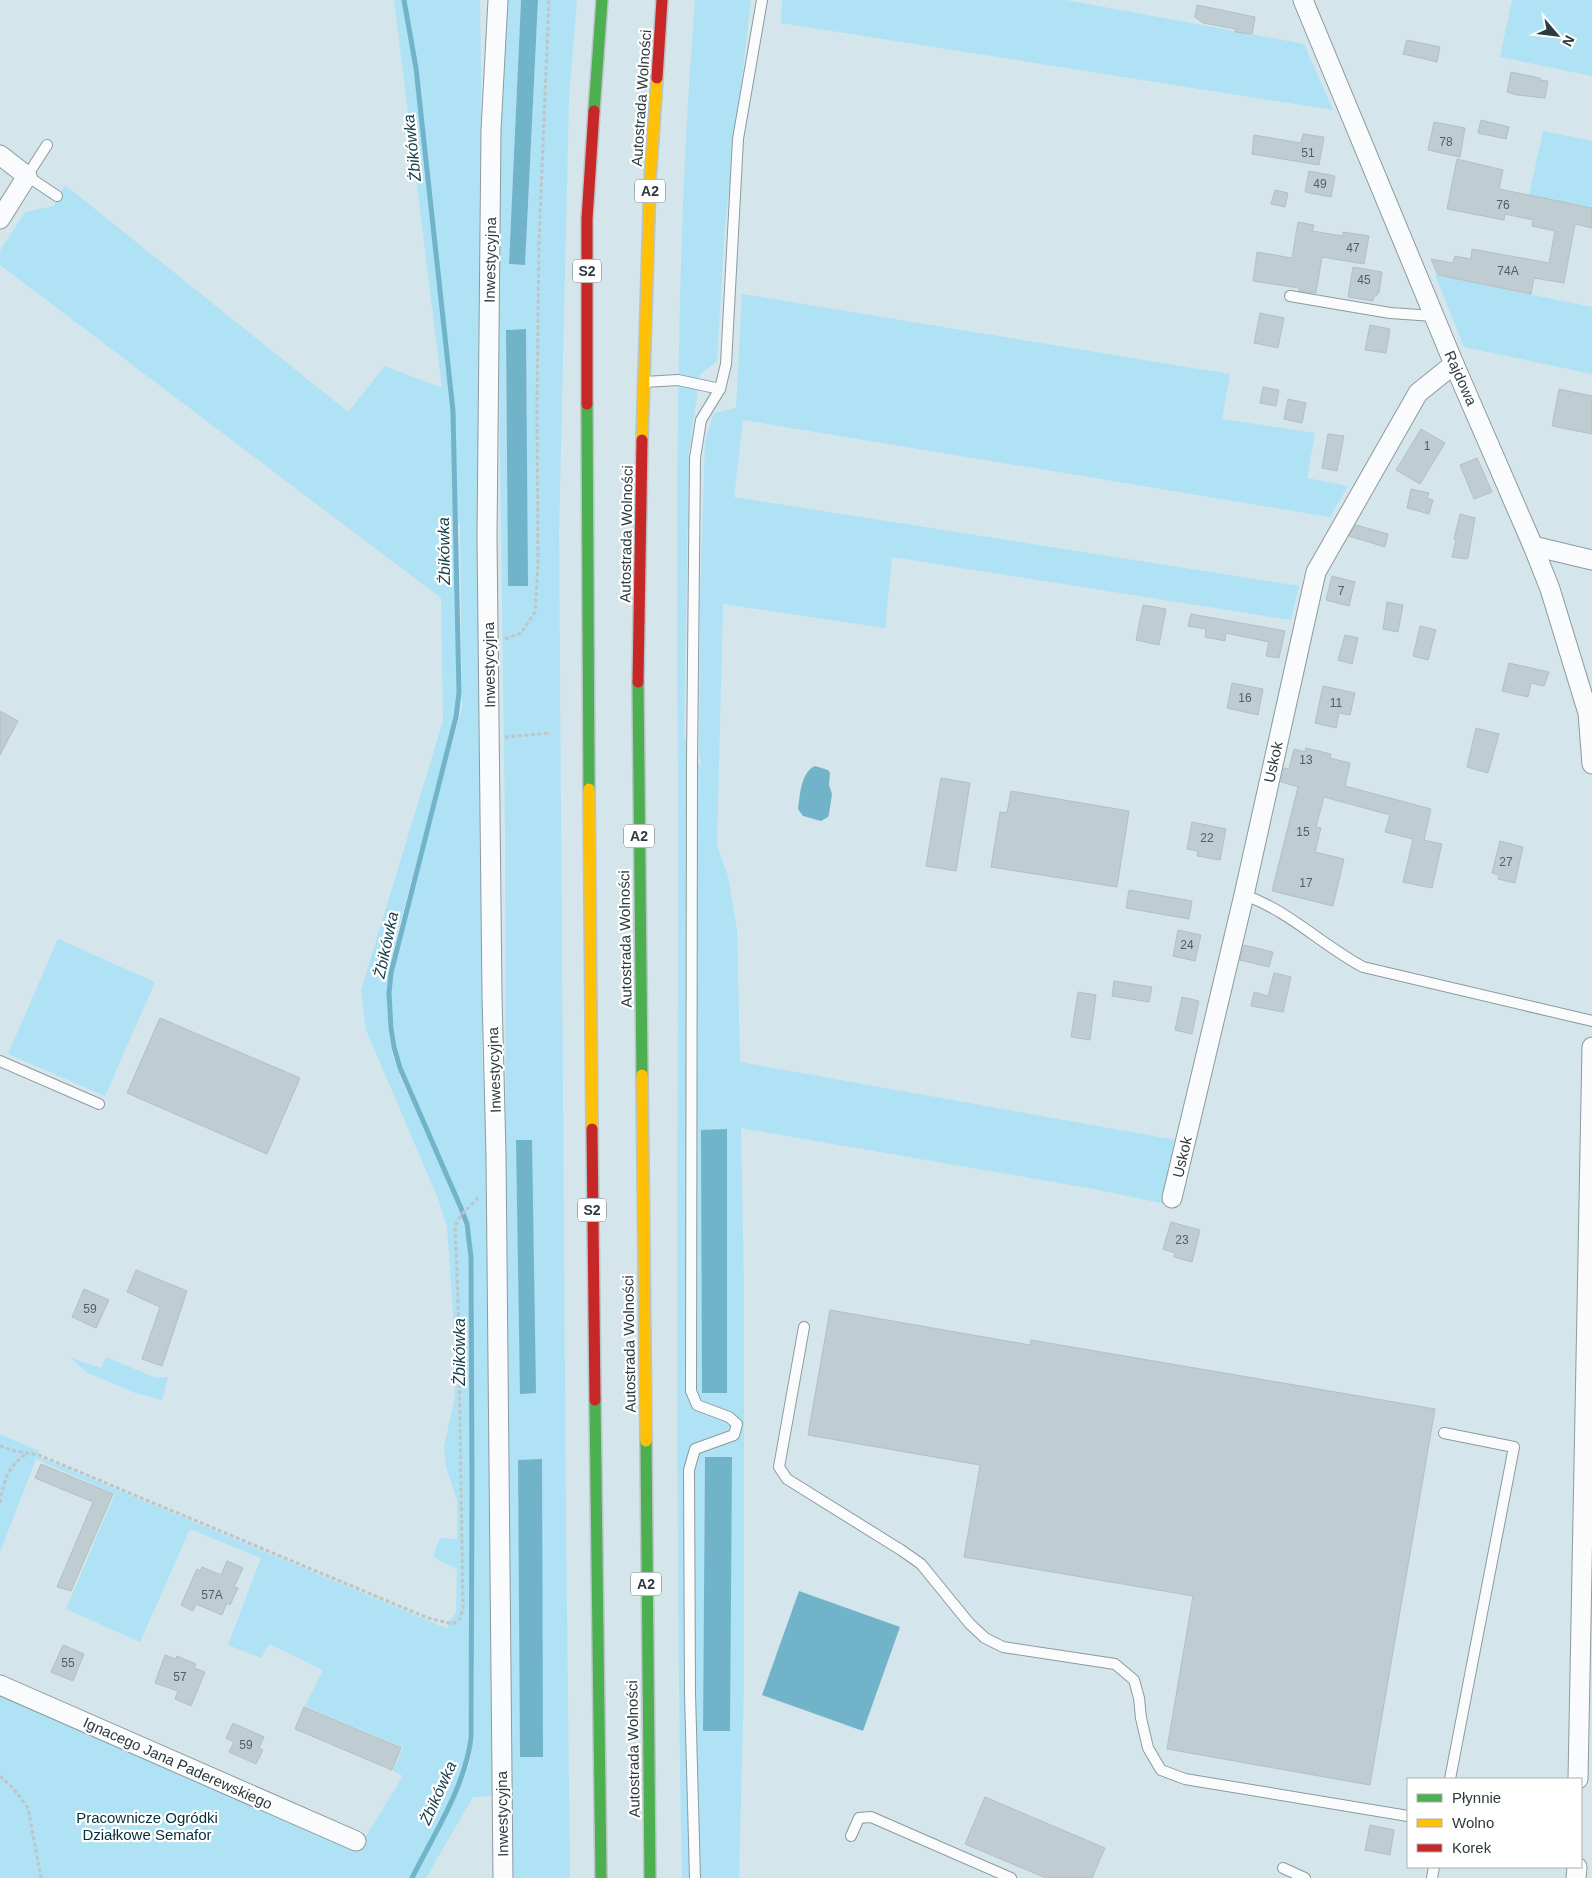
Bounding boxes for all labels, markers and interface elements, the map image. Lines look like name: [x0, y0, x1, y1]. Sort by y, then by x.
north arrow: [1532, 10, 1582, 60]
street label: Autostrada Wolności: [628, 29, 654, 167]
text: N: [1559, 33, 1578, 49]
water label: Żbikówka: [399, 113, 424, 184]
house number: 78: [1439, 135, 1453, 149]
house number: 51: [1301, 146, 1315, 160]
house number: 49: [1313, 177, 1327, 191]
road number: A2: [635, 180, 665, 202]
house number: 76: [1496, 198, 1510, 212]
street label: Inwestycyjna: [481, 216, 499, 303]
house number: 47: [1346, 241, 1360, 255]
road number: S2: [573, 260, 601, 282]
house number: 74A: [1497, 264, 1519, 278]
house number: 45: [1357, 273, 1371, 287]
street label: Rajdowa: [1441, 348, 1481, 409]
house number: 1: [1424, 439, 1431, 453]
street label: Autostrada Wolności: [616, 465, 636, 603]
water label: Żbikówka: [434, 517, 453, 586]
house number: 7: [1338, 584, 1345, 598]
street label: Inwestycyjna: [480, 621, 498, 708]
house number: 16: [1238, 691, 1252, 705]
house number: 11: [1330, 696, 1343, 710]
street label: Uskok: [1260, 739, 1286, 784]
house number: 13: [1299, 753, 1313, 767]
road number: A2: [624, 824, 654, 848]
house number: 15: [1296, 825, 1310, 839]
house number: 22: [1200, 831, 1214, 845]
house number: 27: [1499, 855, 1513, 869]
street label: Autostrada Wolności: [615, 870, 635, 1008]
house number: 17: [1299, 876, 1313, 890]
water label: Żbikówka: [369, 910, 401, 981]
house number: 24: [1180, 938, 1194, 952]
street label: Inwestycyjna: [484, 1026, 504, 1113]
street label: Uskok: [1169, 1134, 1195, 1179]
road number: S2: [578, 1198, 606, 1222]
house number: 23: [1175, 1233, 1189, 1247]
street label: Autostrada Wolności: [619, 1275, 639, 1413]
house number: 59: [83, 1302, 97, 1316]
water label: Żbikówka: [450, 1318, 468, 1387]
road number: A2: [631, 1572, 661, 1596]
house number: 57A: [201, 1588, 223, 1602]
house number: 55: [61, 1656, 75, 1670]
house number: 57: [173, 1670, 187, 1684]
street label: Autostrada Wolności: [623, 1680, 643, 1818]
street label: Ignacego Jana Paderewskiego: [81, 1714, 275, 1812]
house number: 59: [239, 1738, 253, 1752]
water label: Żbikówka: [415, 1758, 460, 1828]
street label: Inwestycyjna: [493, 1770, 511, 1857]
legend: [1407, 1778, 1582, 1868]
text: Płynnie: [1452, 1789, 1501, 1806]
park label: Pracownicze Ogródki Działkowe Semafor: [76, 1809, 218, 1843]
text: Wolno: [1452, 1814, 1494, 1831]
text: Korek: [1452, 1839, 1492, 1856]

